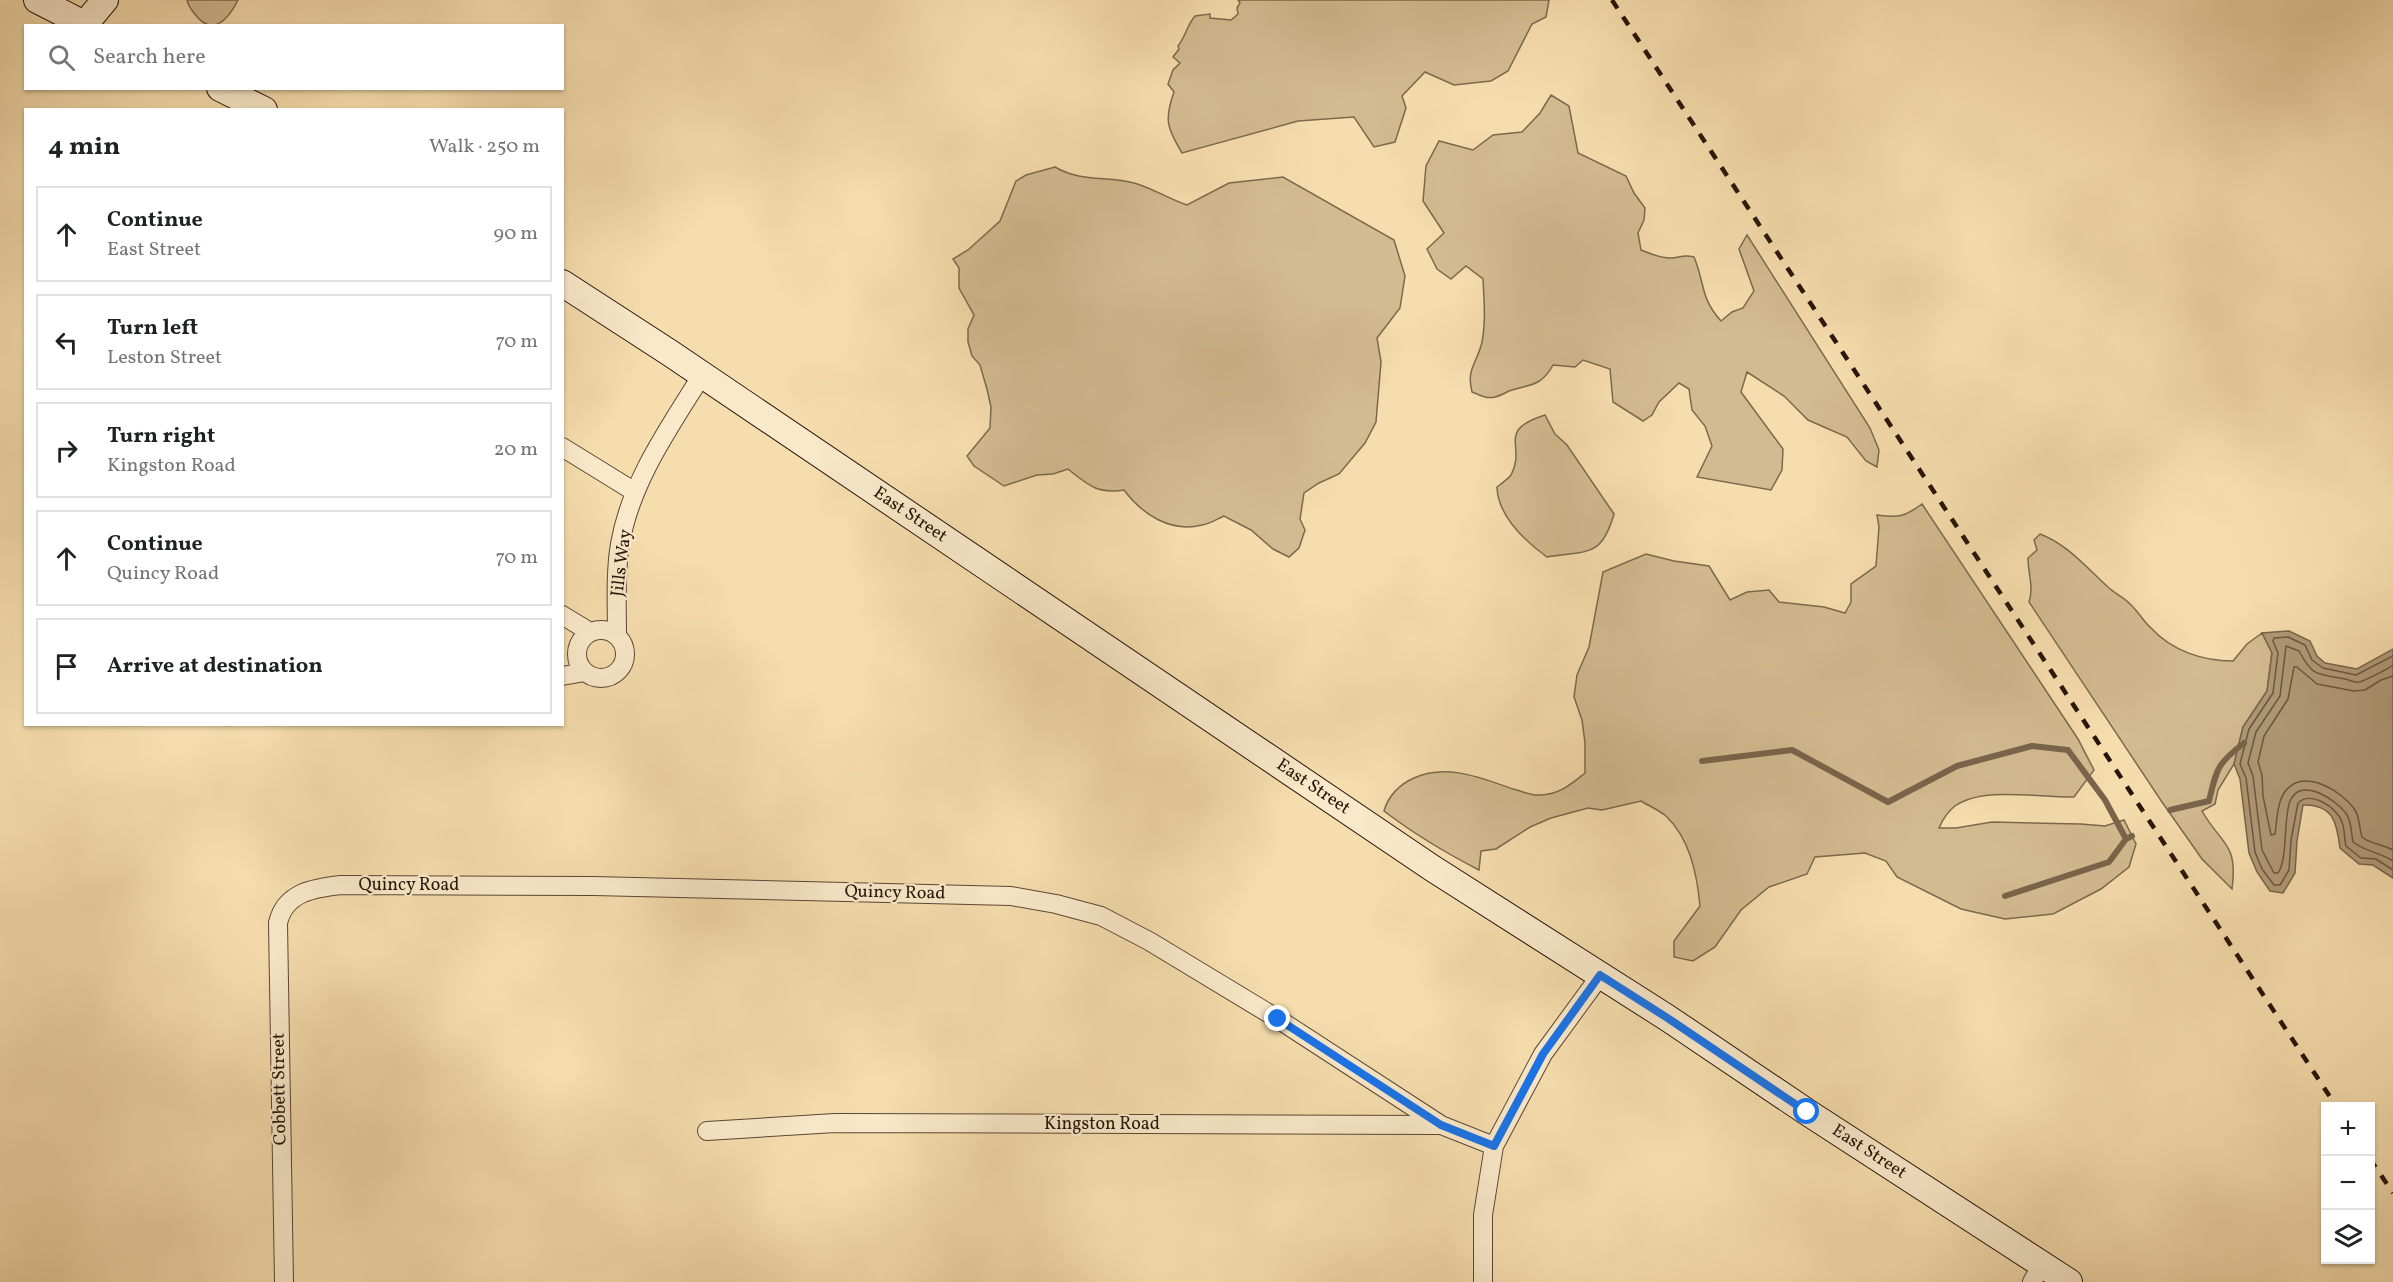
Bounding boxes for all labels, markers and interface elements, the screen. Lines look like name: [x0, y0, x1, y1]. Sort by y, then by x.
search box: [24, 24, 564, 90]
icon: search: [45, 41, 78, 74]
text: Search here: [93, 42, 206, 73]
text: 4 min: [48, 129, 120, 165]
text: Walk · 250 m: [429, 133, 540, 161]
text: Continue: [107, 205, 203, 236]
icon: ahead: [50, 218, 83, 251]
text: 90 m: [494, 220, 538, 248]
text: East Street: [107, 236, 201, 264]
text: Turn left: [107, 313, 198, 344]
icon: left: [50, 326, 83, 359]
text: 70 m: [495, 328, 538, 356]
text: Leston Street: [107, 344, 222, 372]
text: Turn right: [107, 421, 215, 452]
icon: right: [50, 434, 83, 467]
text: 20 m: [494, 436, 538, 464]
text: Kingston Road: [107, 452, 236, 480]
street label: East Street: [868, 481, 952, 549]
street label: Jills Way: [605, 528, 639, 598]
text: Continue: [107, 529, 203, 560]
icon: ahead: [50, 542, 83, 575]
text: 70 m: [495, 544, 538, 572]
text: Quincy Road: [107, 560, 219, 588]
icon: arrive: [50, 650, 83, 683]
text: Arrive at destination: [107, 651, 323, 682]
street label: East Street: [1271, 753, 1355, 821]
street label: Quincy Road: [359, 873, 459, 898]
street label: Quincy Road: [844, 880, 946, 906]
route end: [1264, 1005, 1290, 1031]
street label: Cobbett Street: [267, 1033, 293, 1145]
route start: [1793, 1098, 1819, 1124]
map controls: [2321, 1102, 2375, 1264]
button: +: [2321, 1102, 2375, 1156]
street label: Kingston Road: [1044, 1112, 1160, 1137]
street label: East Street: [1827, 1118, 1911, 1186]
button: −: [2321, 1156, 2375, 1210]
button: layers: [2321, 1210, 2375, 1264]

